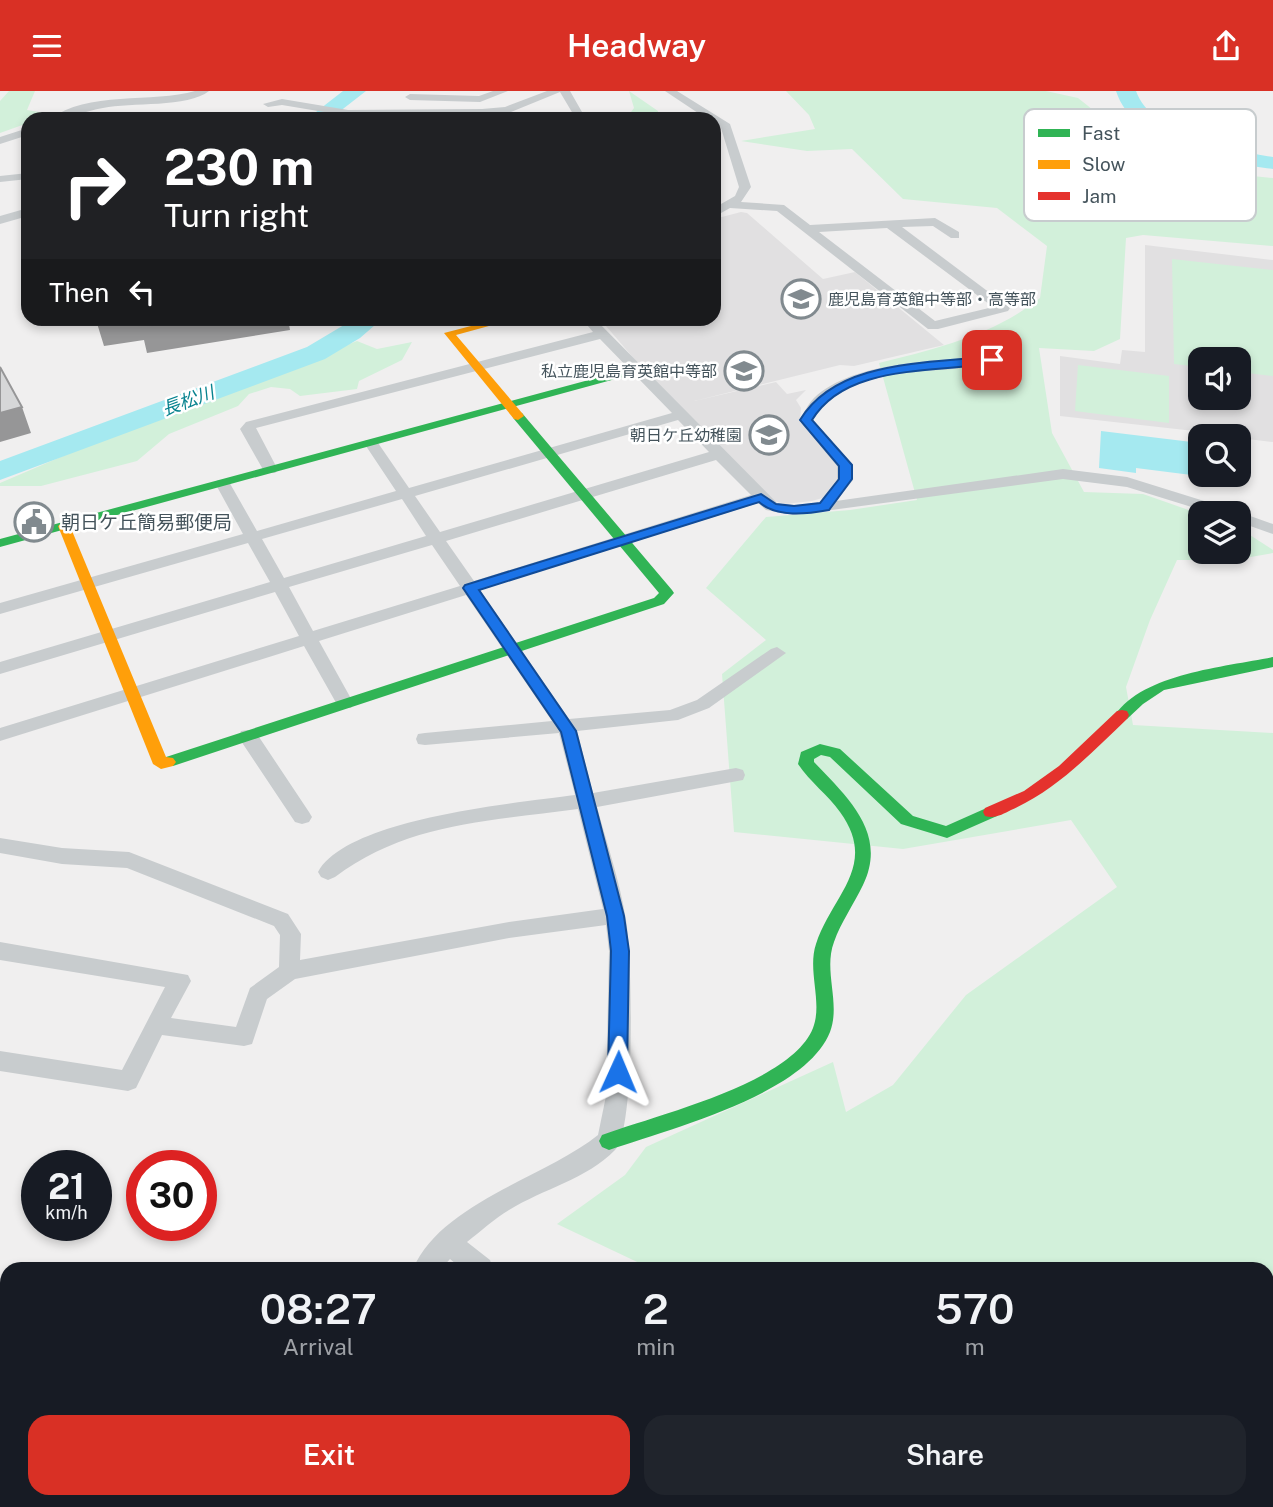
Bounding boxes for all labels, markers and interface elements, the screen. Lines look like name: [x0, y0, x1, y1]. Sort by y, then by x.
icon: menu: [28, 27, 66, 65]
text: Headway: [567, 27, 706, 64]
icon: share: [1207, 27, 1245, 65]
legend: [1024, 109, 1256, 221]
text: Fast: [1082, 122, 1120, 144]
text: 230 m: [164, 138, 314, 196]
icon: right: [49, 140, 140, 231]
text: Slow: [1082, 153, 1126, 175]
text: Jam: [1082, 185, 1116, 207]
text: Turn right: [164, 197, 309, 234]
icon: left: [123, 273, 161, 311]
text: Then: [49, 277, 109, 308]
school or university icon: 鹿児島育英館中等部・高等部: [780, 278, 822, 320]
place label: 鹿児島育英館中等部・高等部: [828, 290, 1036, 309]
pin: [962, 330, 1022, 390]
icon: arrive: [973, 341, 1011, 379]
map controls: [1188, 347, 1251, 564]
button: sound: [1188, 347, 1251, 410]
school or university icon: 私立鹿児島育英館中等部: [723, 350, 765, 392]
place label: 私立鹿児島育英館中等部: [541, 362, 717, 381]
water label: 長松川: [159, 381, 219, 420]
school or university icon: 朝日ケ丘幼稚園: [748, 414, 790, 456]
button: search: [1188, 424, 1251, 487]
place label: 朝日ケ丘幼稚園: [630, 426, 742, 445]
public building icon: 朝日ケ丘簡易郵便局: [13, 501, 55, 543]
button: layers: [1188, 501, 1251, 564]
place label: 朝日ケ丘簡易郵便局: [61, 511, 232, 533]
position arrow: [581, 1035, 655, 1109]
speed limit sign: 30: [126, 1150, 217, 1241]
text: 21: [48, 1166, 85, 1207]
text: km/h: [45, 1202, 88, 1223]
text: 08:27: [260, 1284, 377, 1333]
text: 2: [643, 1284, 669, 1333]
text: 570: [935, 1284, 1014, 1333]
text: Arrival: [283, 1333, 354, 1360]
text: min: [636, 1333, 675, 1360]
text: m: [965, 1333, 985, 1360]
button: Exit: [28, 1415, 630, 1495]
button: Share: [644, 1415, 1246, 1495]

